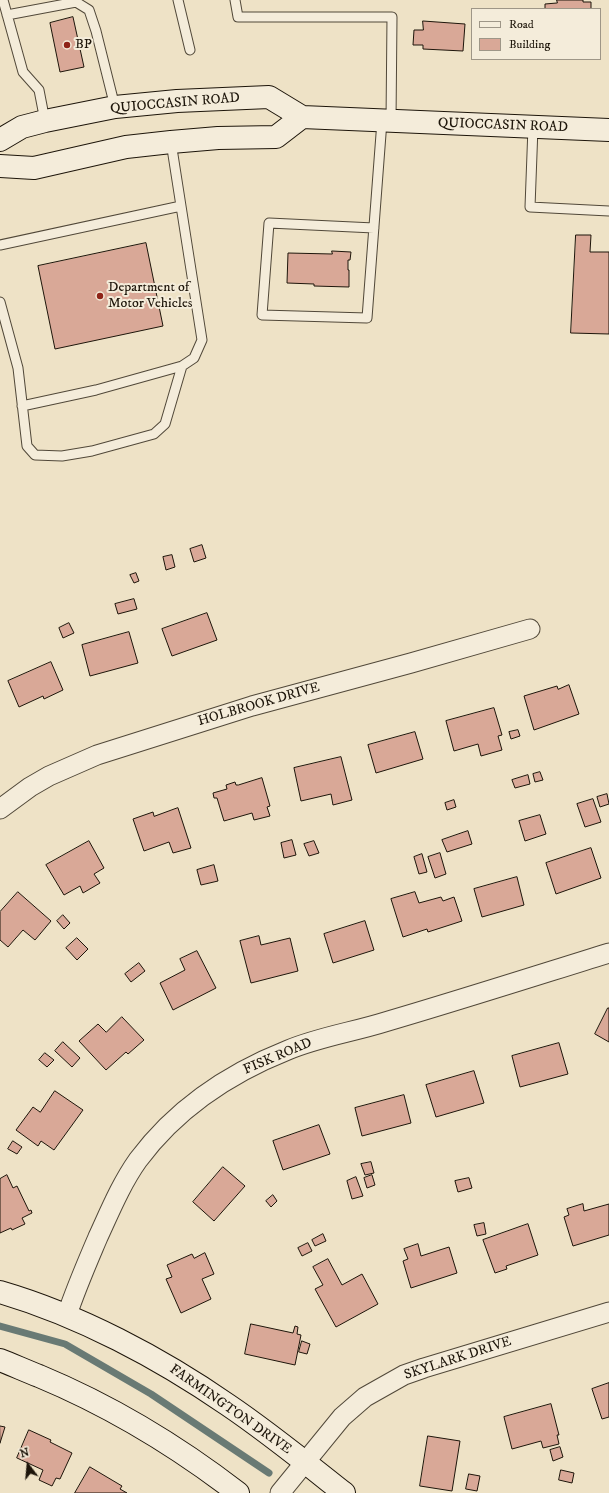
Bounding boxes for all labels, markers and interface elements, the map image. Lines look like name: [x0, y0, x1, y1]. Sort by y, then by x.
legend: [471, 8, 601, 60]
text: Road: [509, 17, 534, 32]
place label: BP: [75, 37, 92, 53]
text: Building: [509, 37, 550, 52]
marker: BP: [62, 40, 72, 50]
street label: QUIOCCASIN ROAD: [109, 90, 241, 118]
street label: QUIOCCASIN ROAD: [438, 115, 568, 137]
place label: Department of Motor Vehicles: [108, 280, 192, 312]
marker: Department of Motor Vehicles: [95, 291, 105, 301]
street label: HOLBROOK DRIVE: [196, 680, 322, 730]
street label: FISK ROAD: [241, 1035, 315, 1079]
street label: SKYLARK DRIVE: [402, 1334, 514, 1384]
street label: FARMINGTON DRIVE: [166, 1362, 294, 1458]
north arrow: [8, 1445, 48, 1485]
text: N: [18, 1445, 31, 1461]

